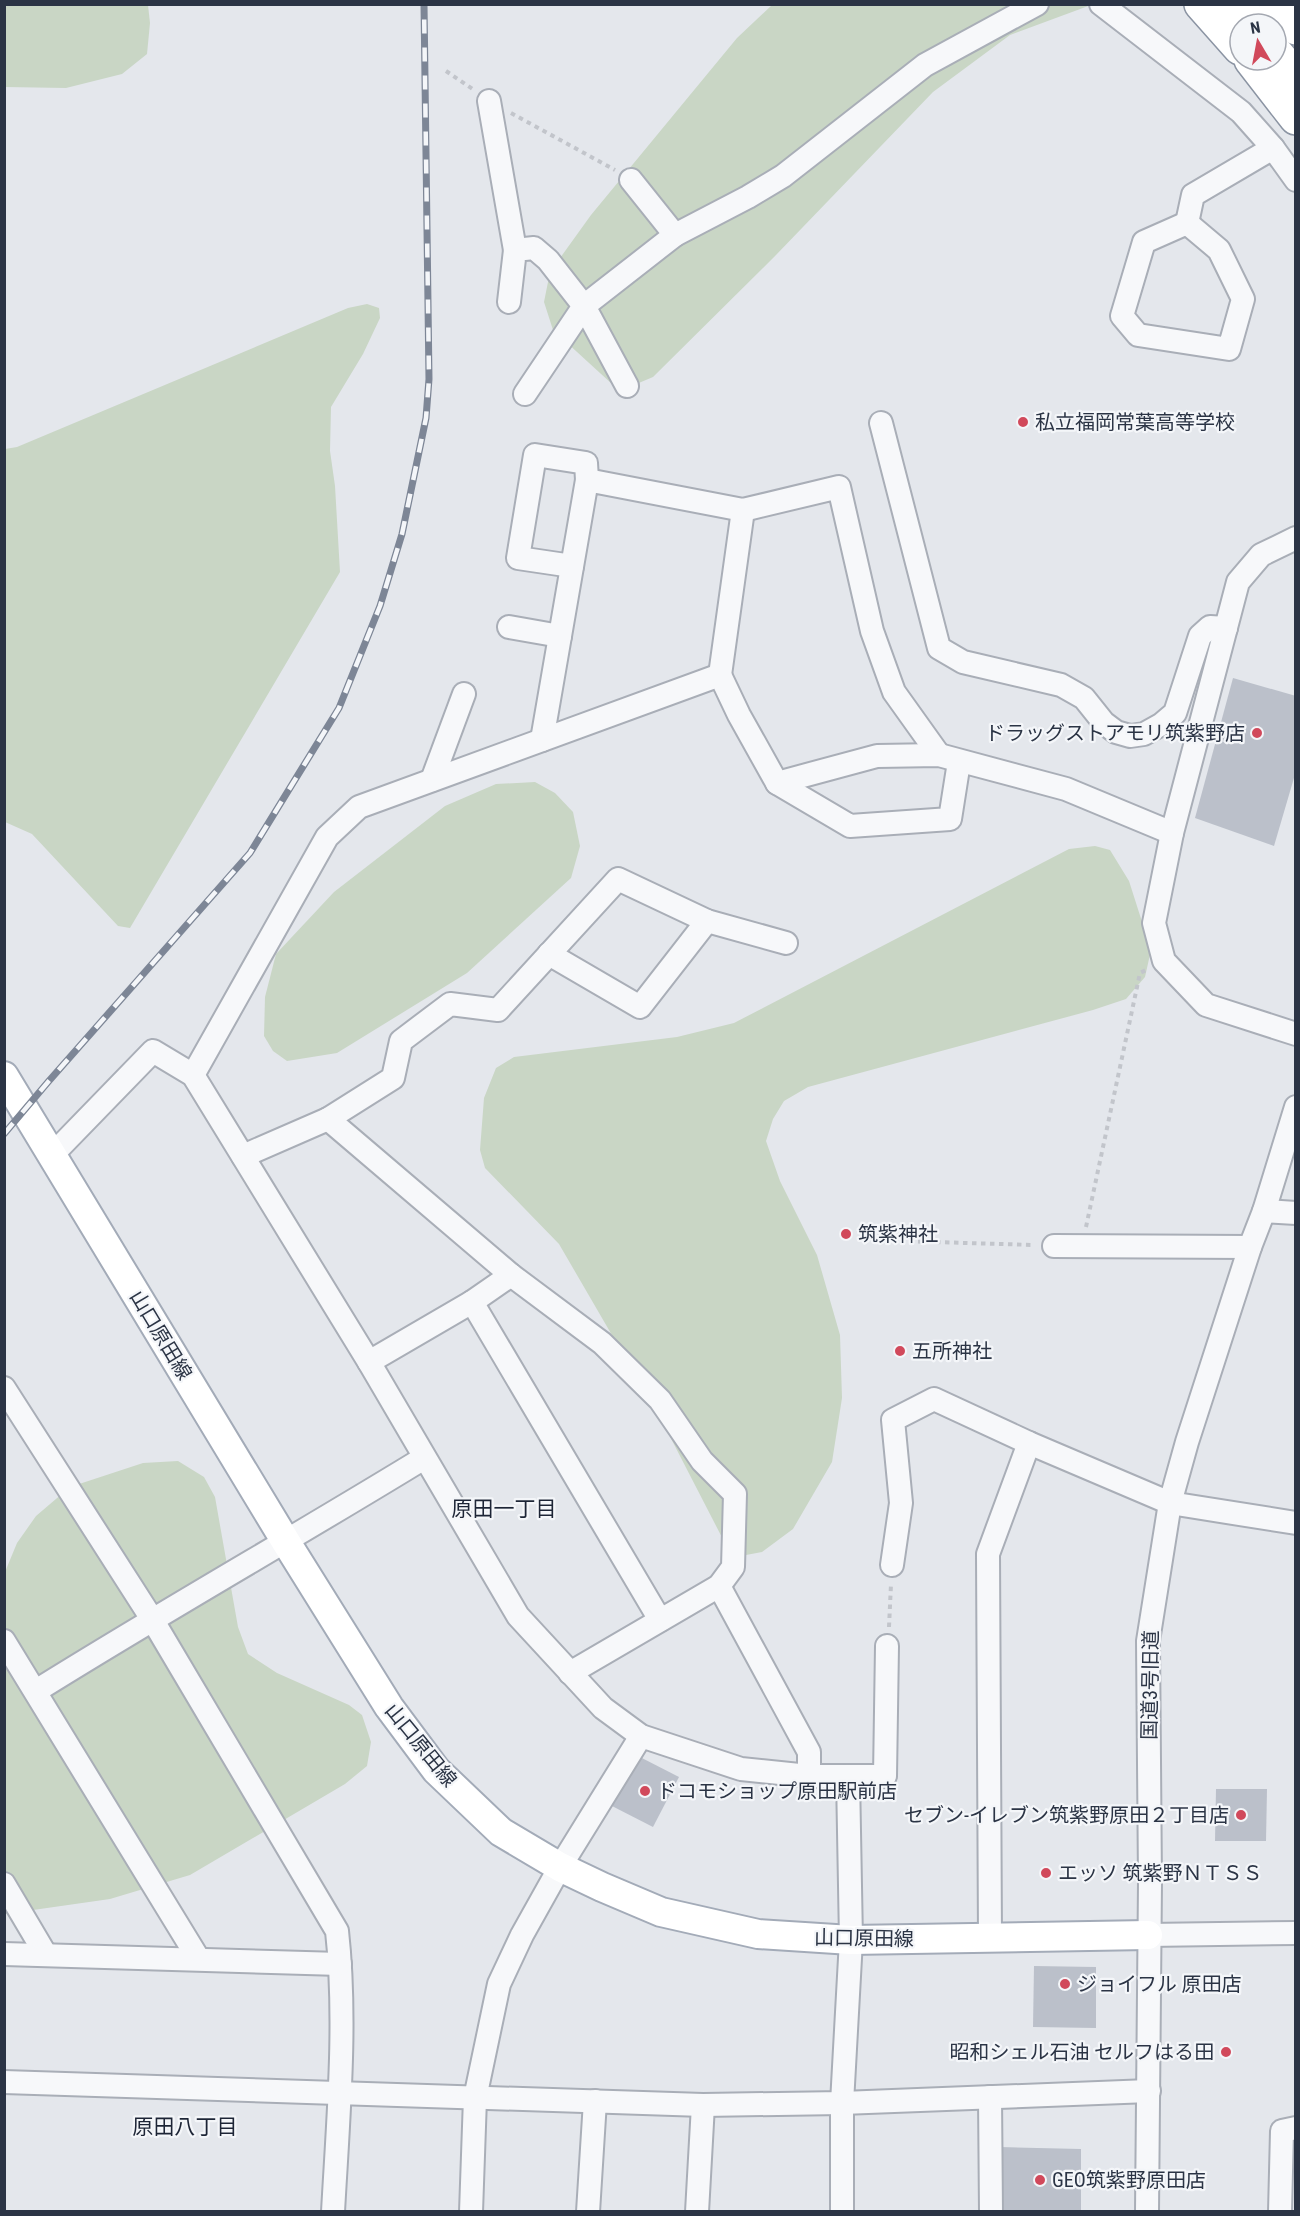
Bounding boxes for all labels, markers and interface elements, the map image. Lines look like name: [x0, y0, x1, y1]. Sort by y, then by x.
north arrow: [1228, 12, 1288, 72]
text: N: [1249, 18, 1262, 38]
place label: 私立福岡常葉高等学校: [1035, 410, 1235, 434]
marker: 私立福岡常葉高等学校: [1016, 415, 1030, 429]
place label: ドラッグストアモリ筑紫野店: [985, 721, 1245, 745]
marker: ドラッグストアモリ筑紫野店: [1250, 726, 1264, 740]
place label: 筑紫神社: [858, 1222, 938, 1246]
marker: 筑紫神社: [839, 1227, 853, 1241]
street label: 山口原田線: [125, 1286, 197, 1384]
place label: 五所神社: [912, 1339, 992, 1363]
marker: 五所神社: [893, 1344, 907, 1358]
district label: 原田一丁目: [452, 1497, 557, 1521]
street label: 国道3号旧道: [1137, 1630, 1163, 1740]
street label: 山口原田線: [380, 1699, 462, 1791]
place label: ドコモショップ原田駅前店: [657, 1779, 897, 1803]
marker: ドコモショップ原田駅前店: [638, 1784, 652, 1798]
place label: セブン-イレブン筑紫野原田２丁目店: [904, 1803, 1229, 1827]
marker: セブン-イレブン筑紫野原田２丁目店: [1234, 1808, 1248, 1822]
place label: エッソ 筑紫野ＮＴＳＳ: [1058, 1861, 1263, 1885]
marker: エッソ 筑紫野ＮＴＳＳ: [1039, 1866, 1053, 1880]
street label: 山口原田線: [814, 1925, 914, 1951]
place label: ジョイフル 原田店: [1077, 1972, 1242, 1996]
marker: ジョイフル 原田店: [1058, 1977, 1072, 1991]
place label: 昭和シェル石油 セルフはる田: [949, 2040, 1214, 2064]
marker: 昭和シェル石油 セルフはる田: [1219, 2045, 1233, 2059]
district label: 原田八丁目: [133, 2115, 238, 2139]
place label: GEO筑紫野原田店: [1052, 2168, 1206, 2192]
marker: GEO筑紫野原田店: [1033, 2173, 1047, 2187]

